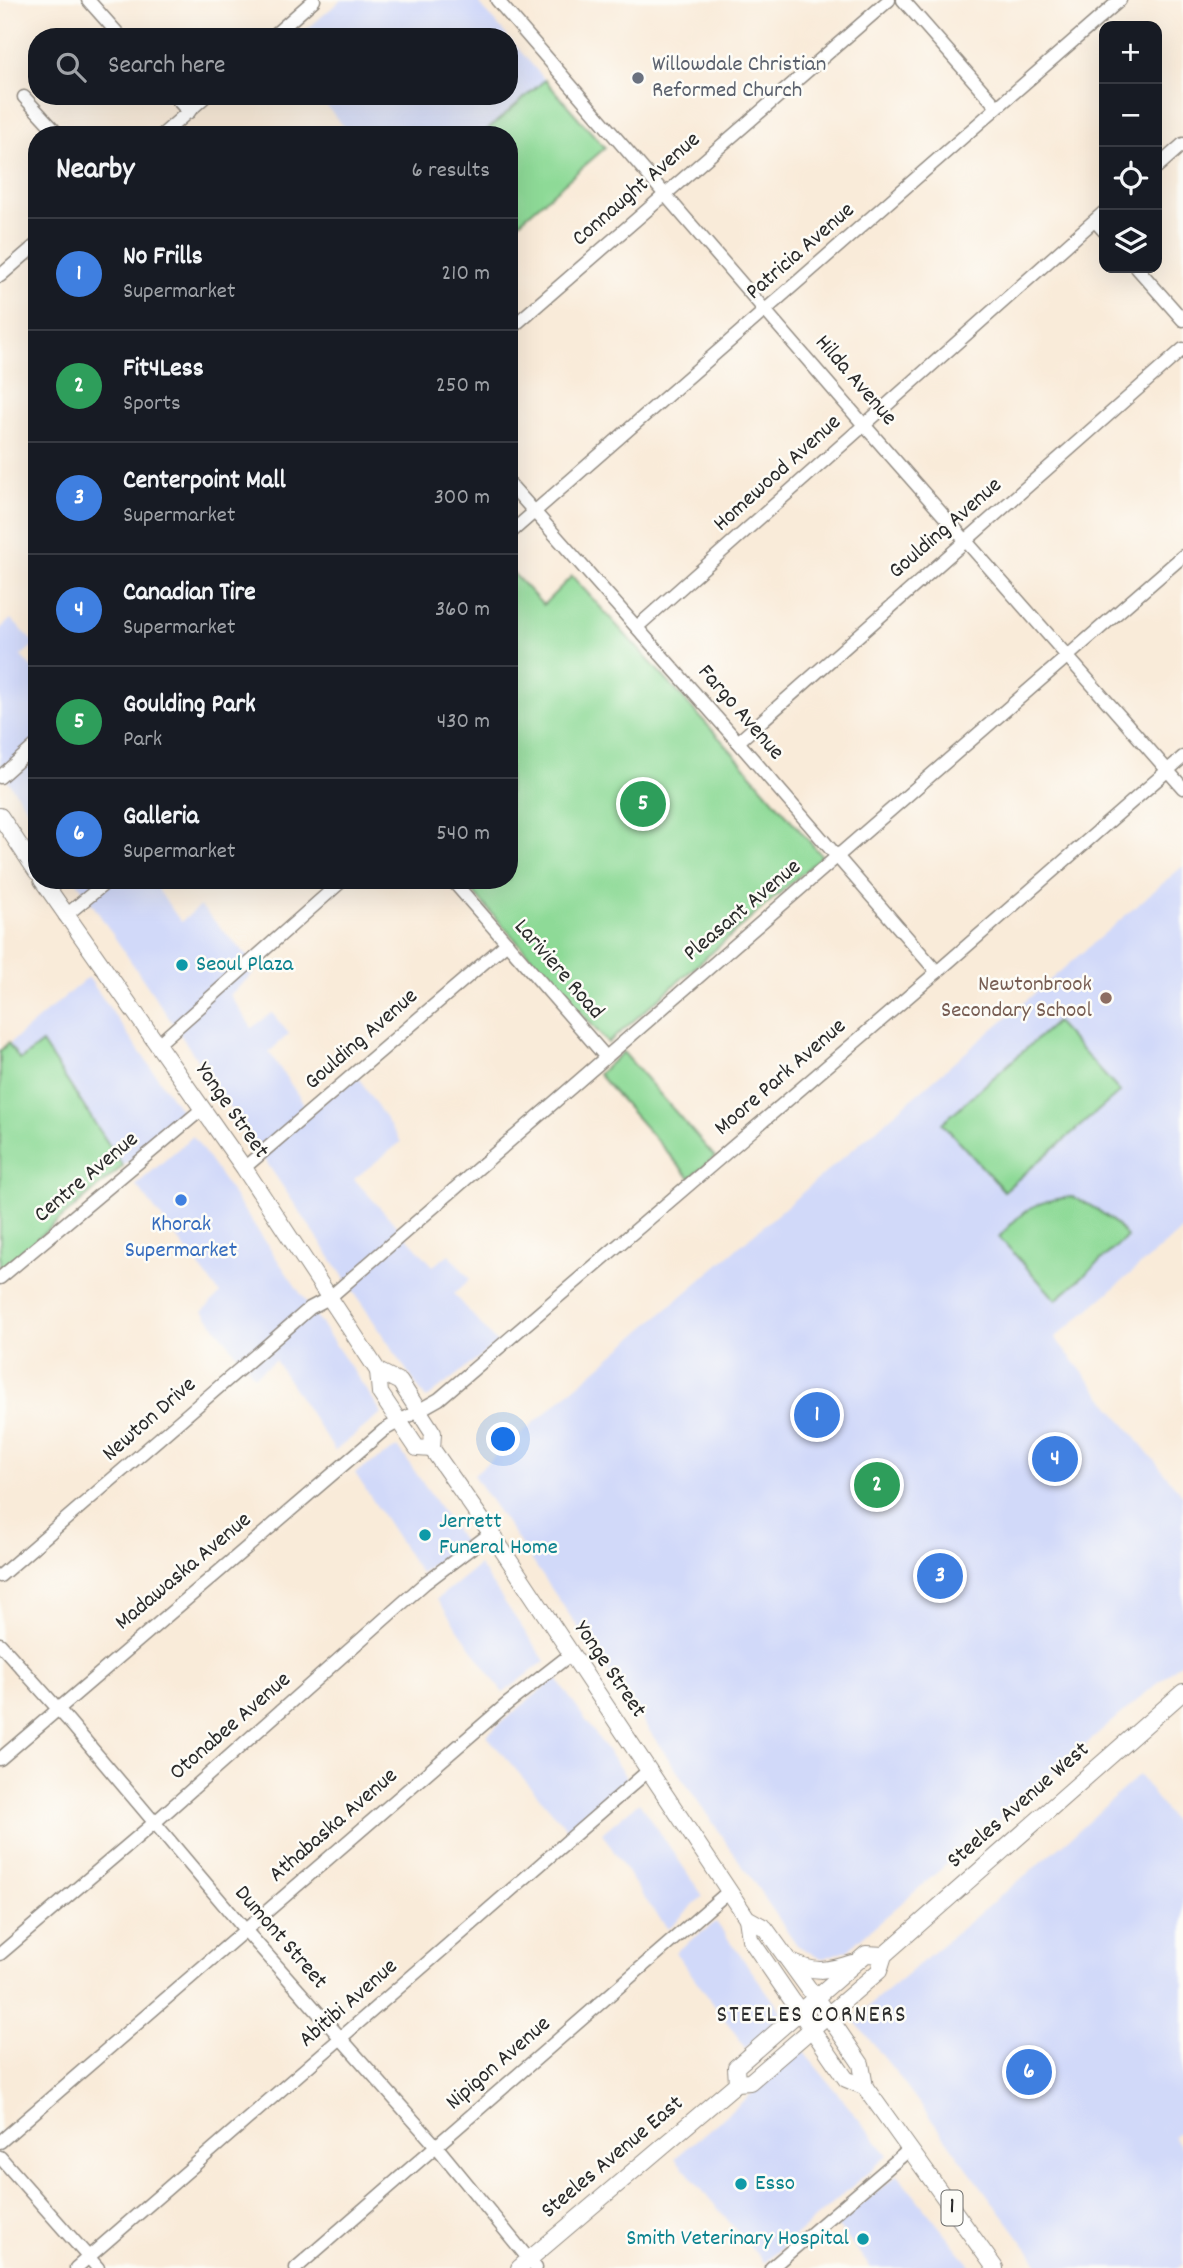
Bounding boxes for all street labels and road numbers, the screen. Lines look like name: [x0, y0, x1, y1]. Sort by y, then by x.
street label: Connaught Avenue: [565, 125, 709, 255]
street label: Patricia Avenue: [739, 195, 863, 309]
street label: Hilda Avenue: [806, 328, 904, 434]
street label: Homewood Avenue: [707, 407, 849, 541]
street label: Goulding Avenue: [882, 470, 1010, 588]
street label: Fargo Avenue: [689, 658, 791, 768]
street label: Pleasant Avenue: [677, 852, 809, 970]
street label: Lariviere Road: [505, 912, 611, 1028]
street label: Goulding Avenue: [298, 981, 426, 1099]
street label: Moore Park Avenue: [708, 1011, 854, 1145]
street label: Yonge Street: [186, 1056, 276, 1166]
street label: Centre Avenue: [28, 1124, 146, 1232]
street label: Newton Drive: [96, 1370, 204, 1470]
street label: Madawaska Avenue: [108, 1505, 260, 1639]
street label: Yonge Street: [564, 1615, 654, 1725]
street label: Otonabee Avenue: [163, 1665, 299, 1789]
street label: Steeles Avenue West: [941, 1735, 1097, 1877]
street label: Athabaska Avenue: [262, 1761, 406, 1891]
street label: Dumont Street: [226, 1879, 334, 1997]
street label: Abitibi Avenue: [292, 1952, 406, 2056]
street label: Nipigon Avenue: [439, 2009, 559, 2119]
street label: Steeles Avenue East: [535, 2088, 691, 2228]
road number: 1: [942, 2190, 962, 2226]

